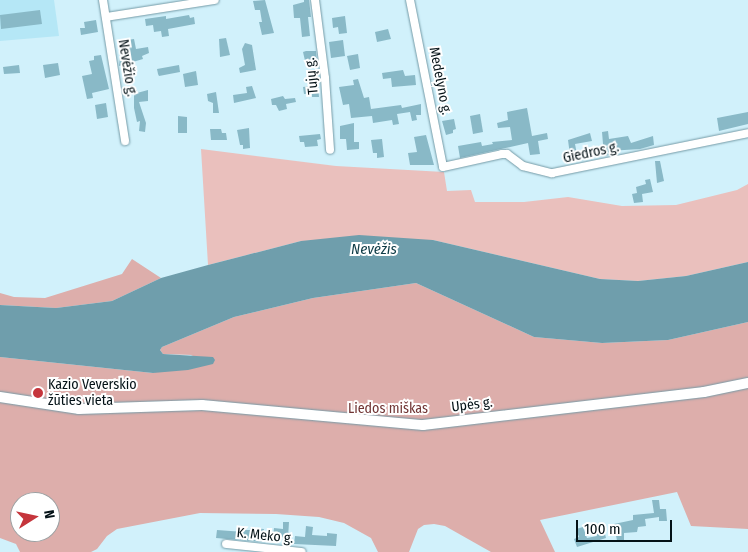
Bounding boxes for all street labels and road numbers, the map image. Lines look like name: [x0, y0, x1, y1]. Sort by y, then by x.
street label: Nevėžio g.: [114, 38, 140, 98]
street label: Medelyno g.: [425, 46, 455, 116]
street label: Tujų g.: [302, 57, 322, 95]
street label: Giedros g.: [562, 139, 620, 167]
street label: Upės g.: [450, 394, 494, 416]
street label: K. Meko g.: [236, 525, 294, 547]

